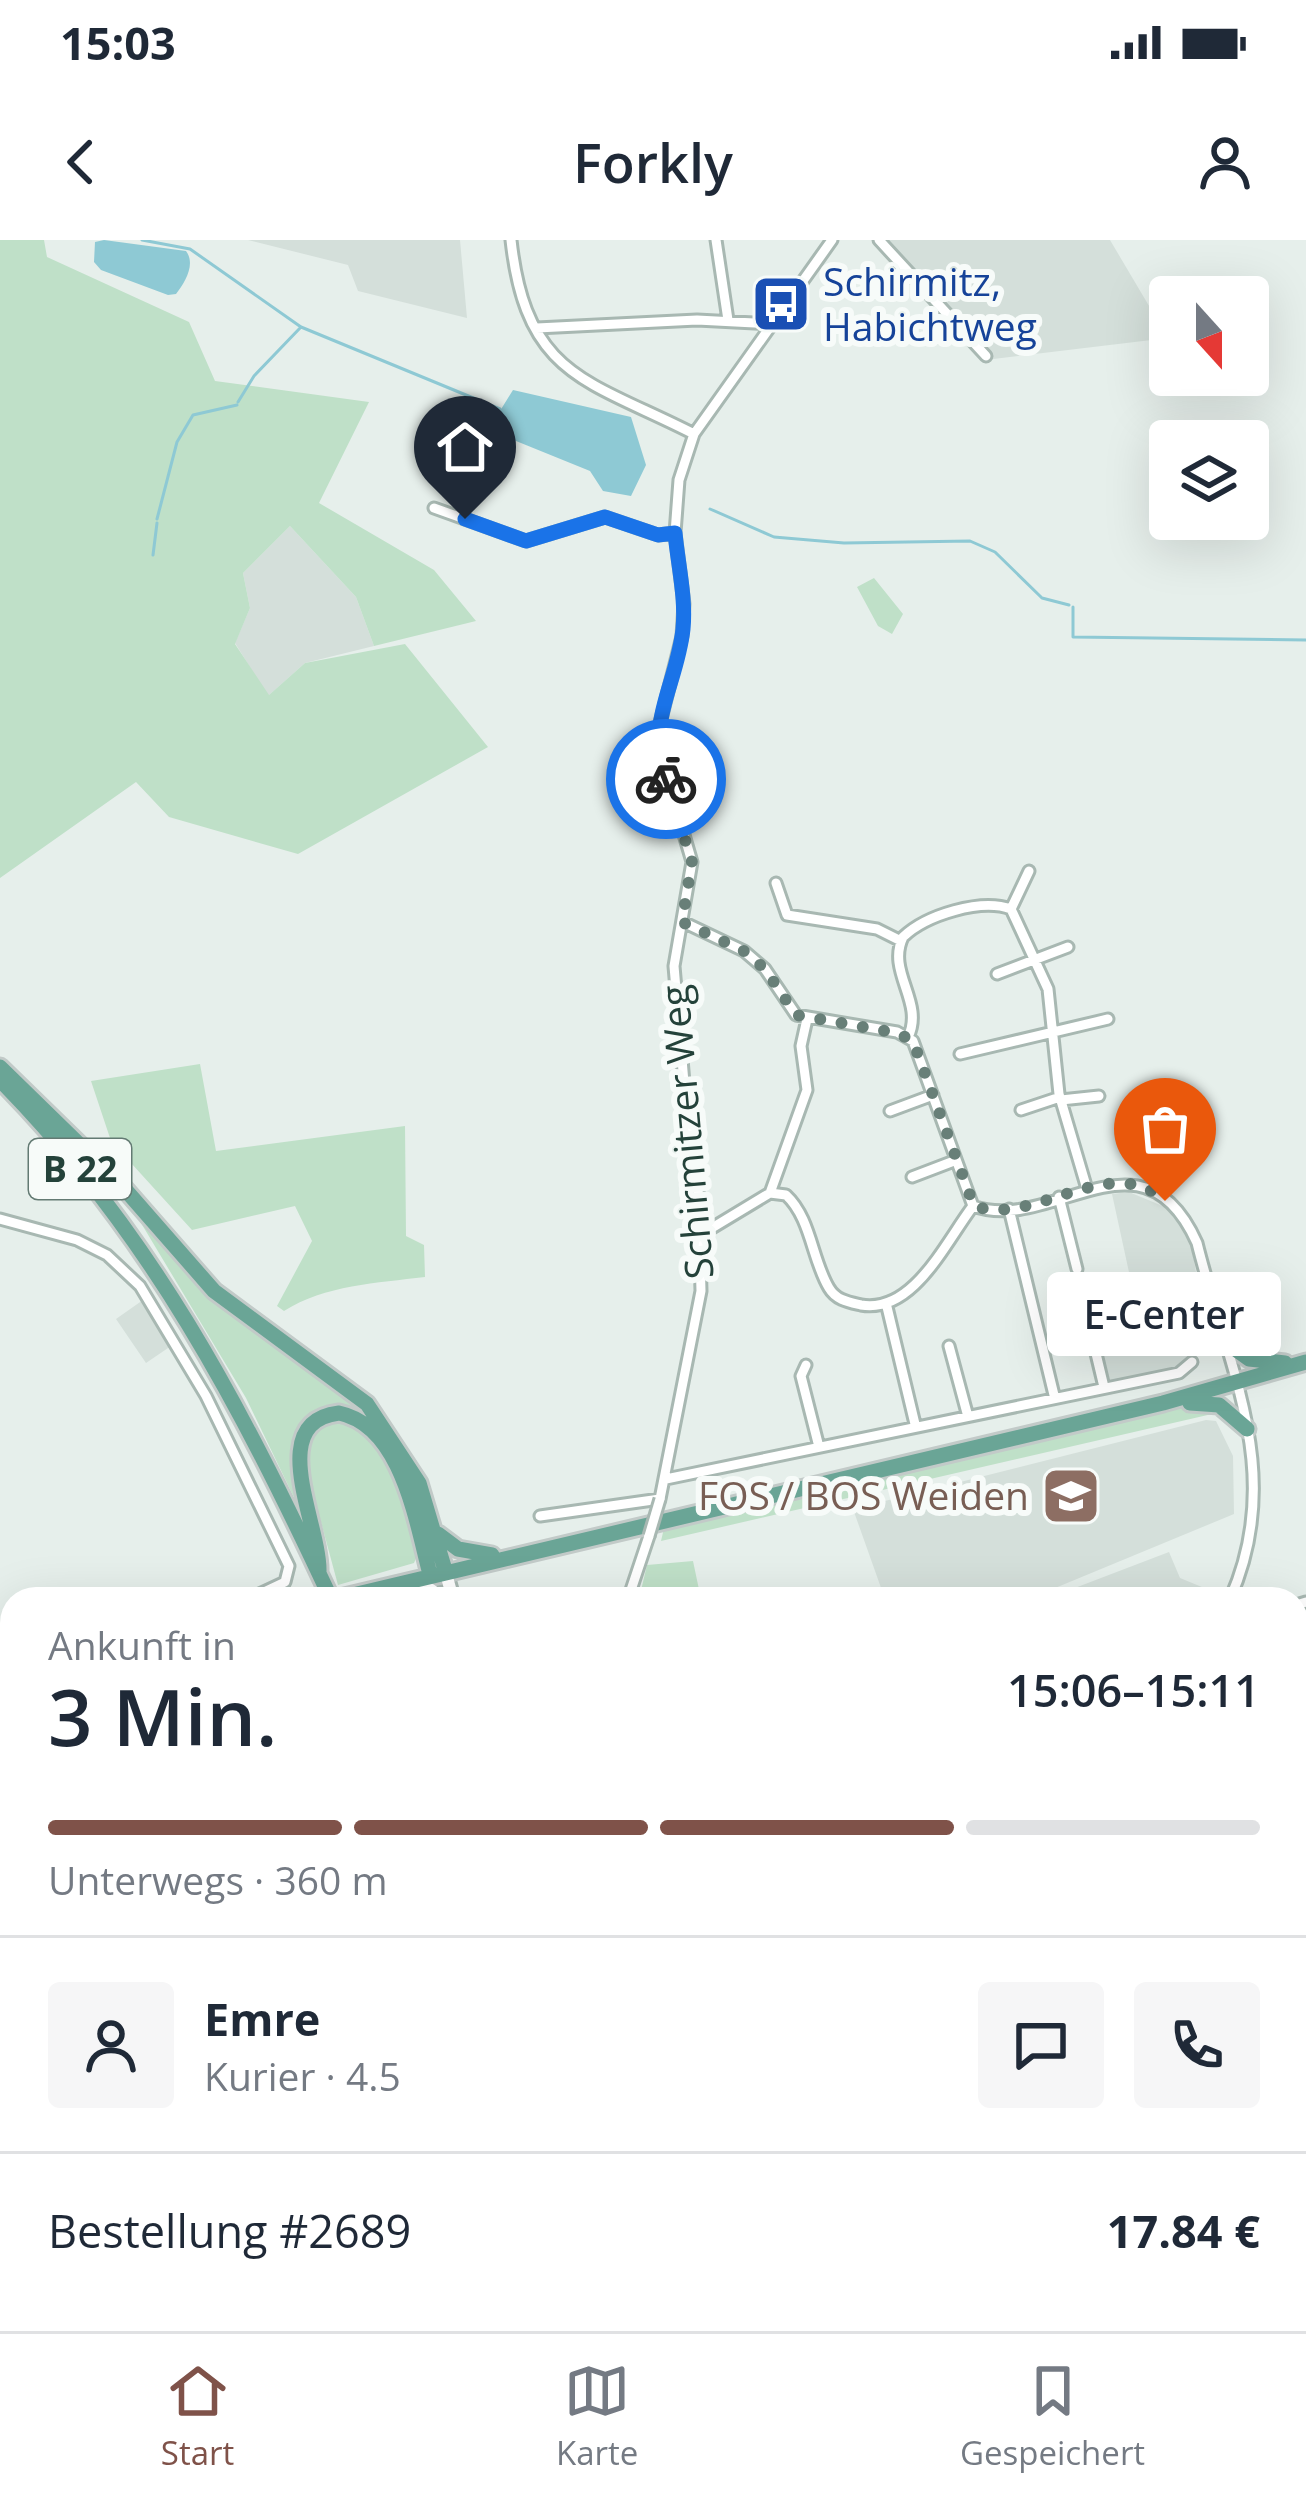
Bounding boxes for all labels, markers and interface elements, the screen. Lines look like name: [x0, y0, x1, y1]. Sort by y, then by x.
text: 15:03: [60, 12, 176, 73]
text: Forkly: [573, 125, 733, 199]
icon: back: [48, 129, 114, 195]
icon: person: [1192, 129, 1258, 195]
place label: Schirmitz, Habichtweg: [823, 254, 1037, 352]
bus stop icon: Schirmitz, Habichtweg: [750, 273, 812, 335]
north arrow: [1149, 276, 1269, 396]
map controls: [1149, 276, 1269, 540]
pin: [414, 396, 516, 519]
icon: home: [432, 414, 498, 480]
button: layers: [1149, 420, 1269, 540]
courier: [606, 719, 726, 839]
icon: bike: [633, 746, 699, 812]
street label: Schirmitzer Weg: [646, 983, 725, 1281]
pin: [1114, 1078, 1216, 1201]
icon: bag: [1132, 1096, 1198, 1162]
road number: B 22: [29, 1139, 131, 1199]
callout: E-Center: [1048, 1273, 1282, 1357]
text: E-Center: [1083, 1287, 1245, 1340]
school or university icon: FOS / BOS Weiden: [1040, 1465, 1102, 1527]
place label: FOS / BOS Weiden: [698, 1468, 1029, 1521]
text: Ankunft in: [48, 1618, 236, 1671]
text: 15:06–15:11: [1007, 1659, 1260, 1720]
text: 3 Min.: [48, 1663, 277, 1769]
text: Unterwegs · 360 m: [48, 1853, 388, 1906]
button: person: [48, 1982, 174, 2108]
button: chat: [978, 1982, 1104, 2108]
button: phone: [1134, 1982, 1260, 2108]
text: Emre: [204, 1988, 320, 2049]
text: Kurier · 4.5: [204, 2049, 401, 2102]
text: Bestellung #2689: [48, 2200, 411, 2261]
text: 17.84 €: [1107, 2200, 1260, 2261]
tab: Start: [161, 2358, 234, 2475]
tab: Karte: [556, 2358, 638, 2475]
tab: Gespeichert: [960, 2358, 1145, 2475]

